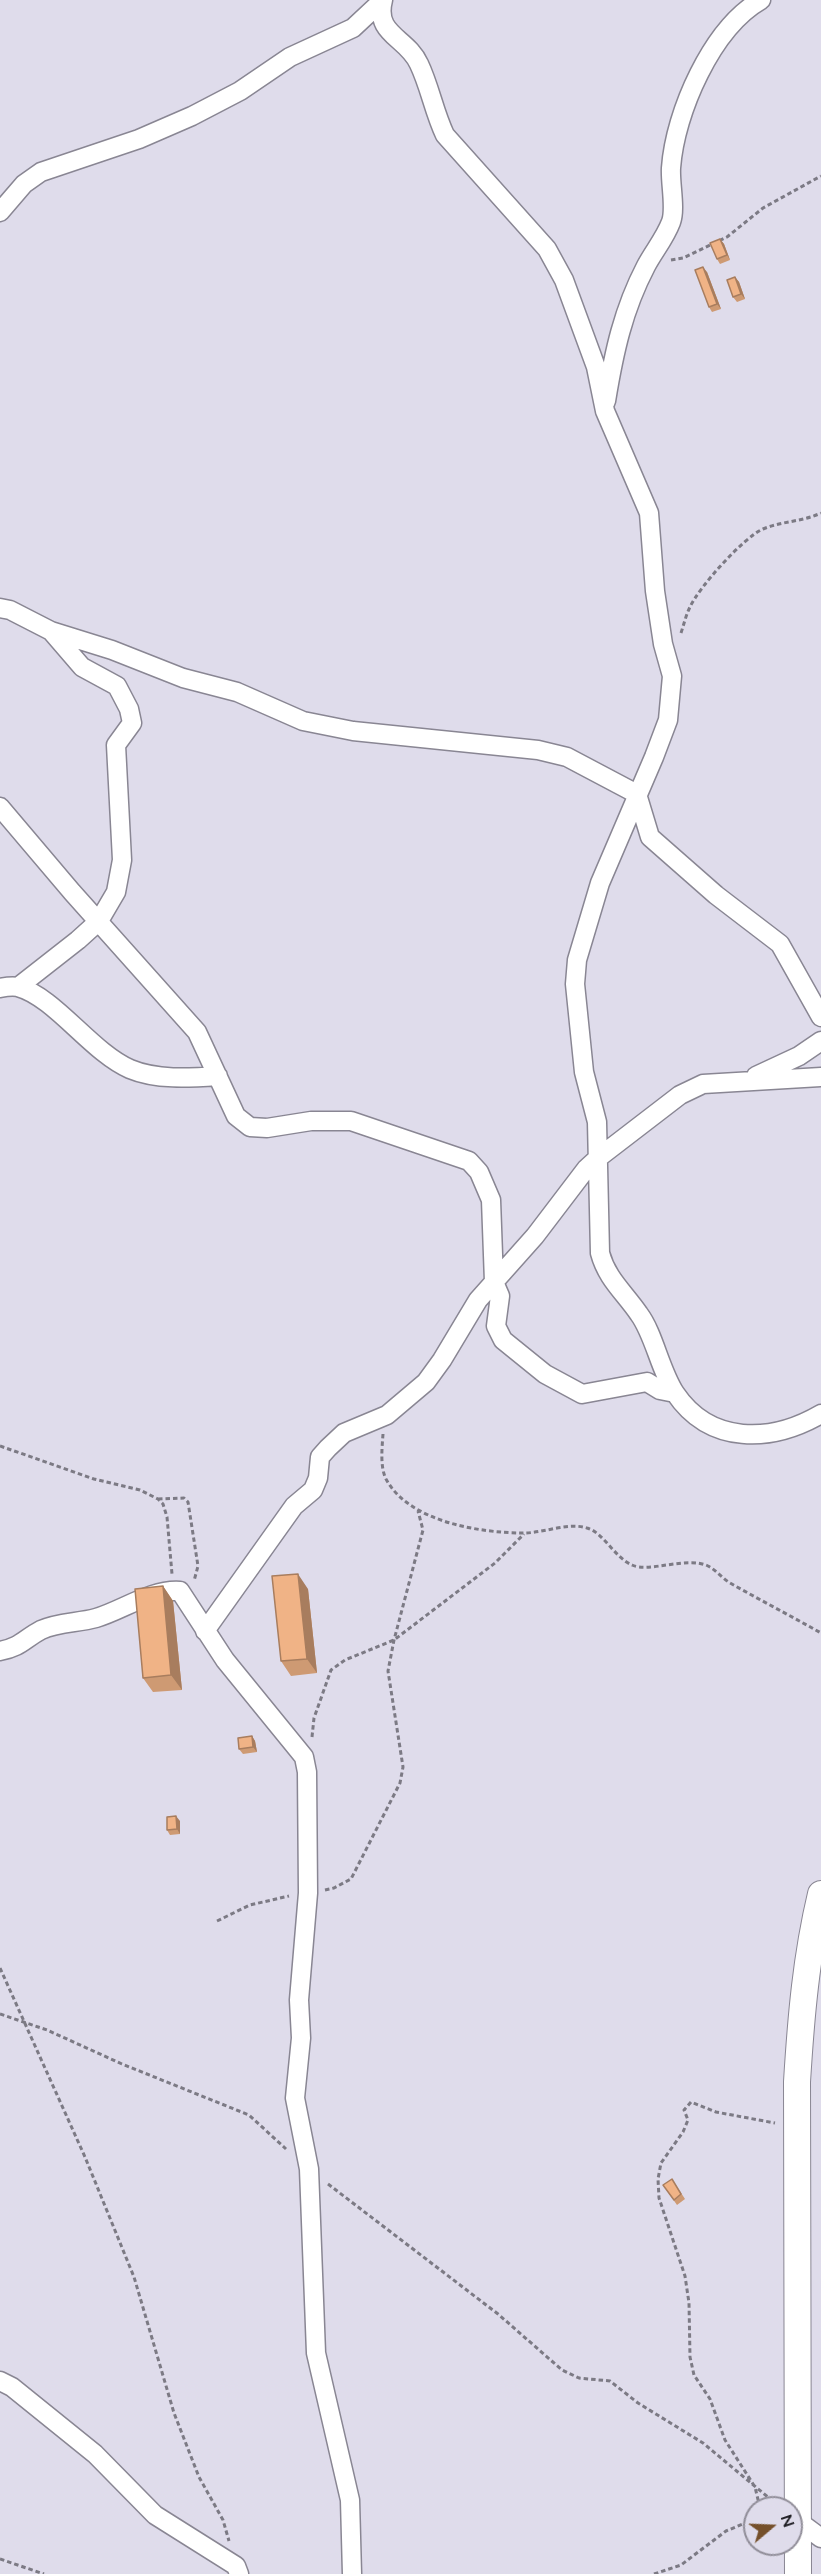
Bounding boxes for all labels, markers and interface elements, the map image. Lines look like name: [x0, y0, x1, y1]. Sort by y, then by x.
north arrow: [743, 2496, 803, 2556]
text: N: [778, 2512, 800, 2530]

